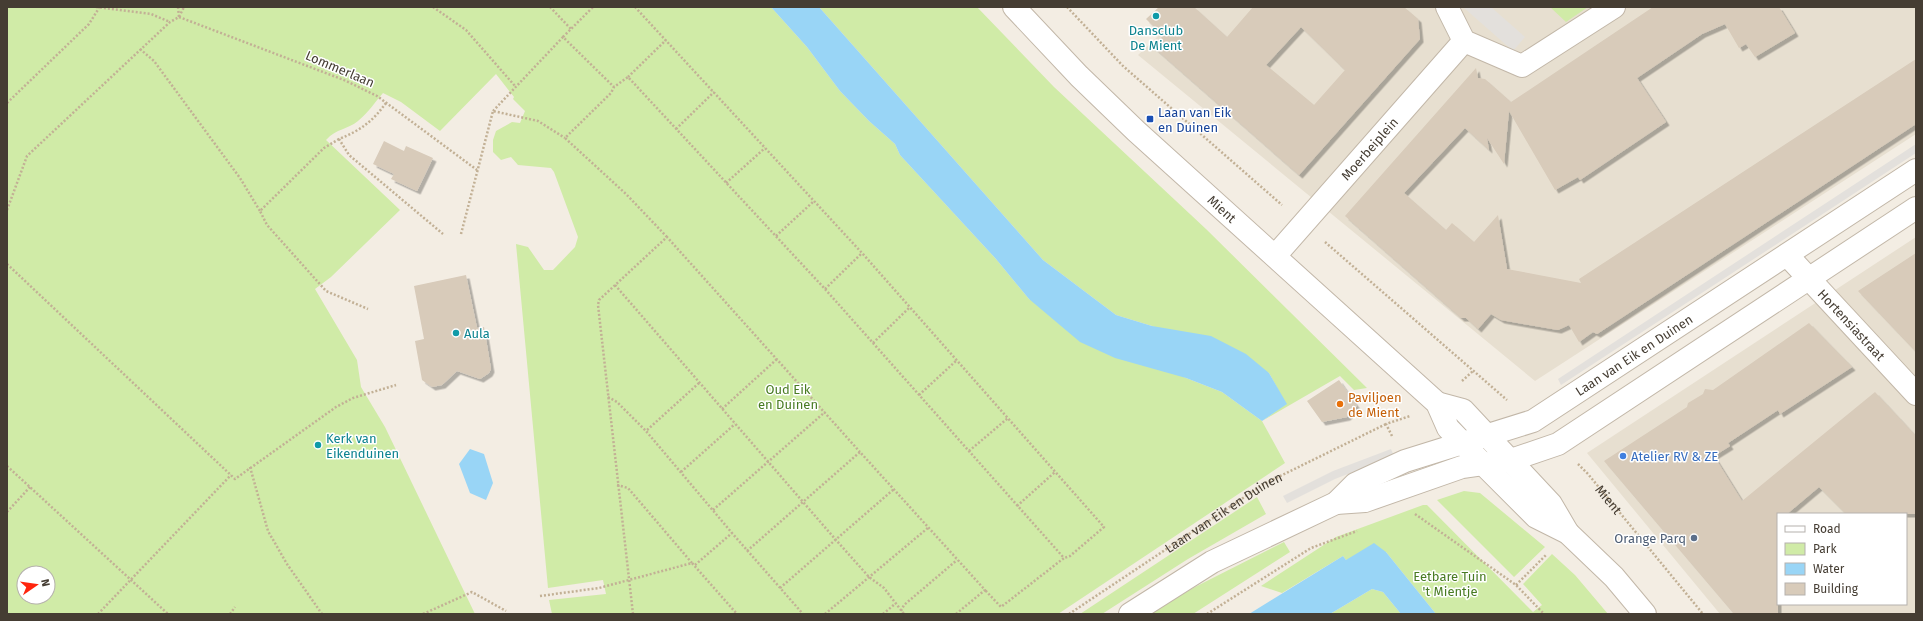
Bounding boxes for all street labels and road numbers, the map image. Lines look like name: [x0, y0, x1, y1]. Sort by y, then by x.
street label: Lommerlaan: [303, 48, 377, 90]
street label: Moerbeiplein: [1338, 114, 1401, 183]
street label: Mient: [1205, 192, 1240, 226]
street label: Hortensiastraat: [1815, 286, 1888, 364]
street label: Laan van Eik en Duinen: [1573, 311, 1695, 399]
street label: Laan van Eik en Duinen: [1162, 469, 1284, 556]
street label: Mient: [1593, 482, 1625, 517]

